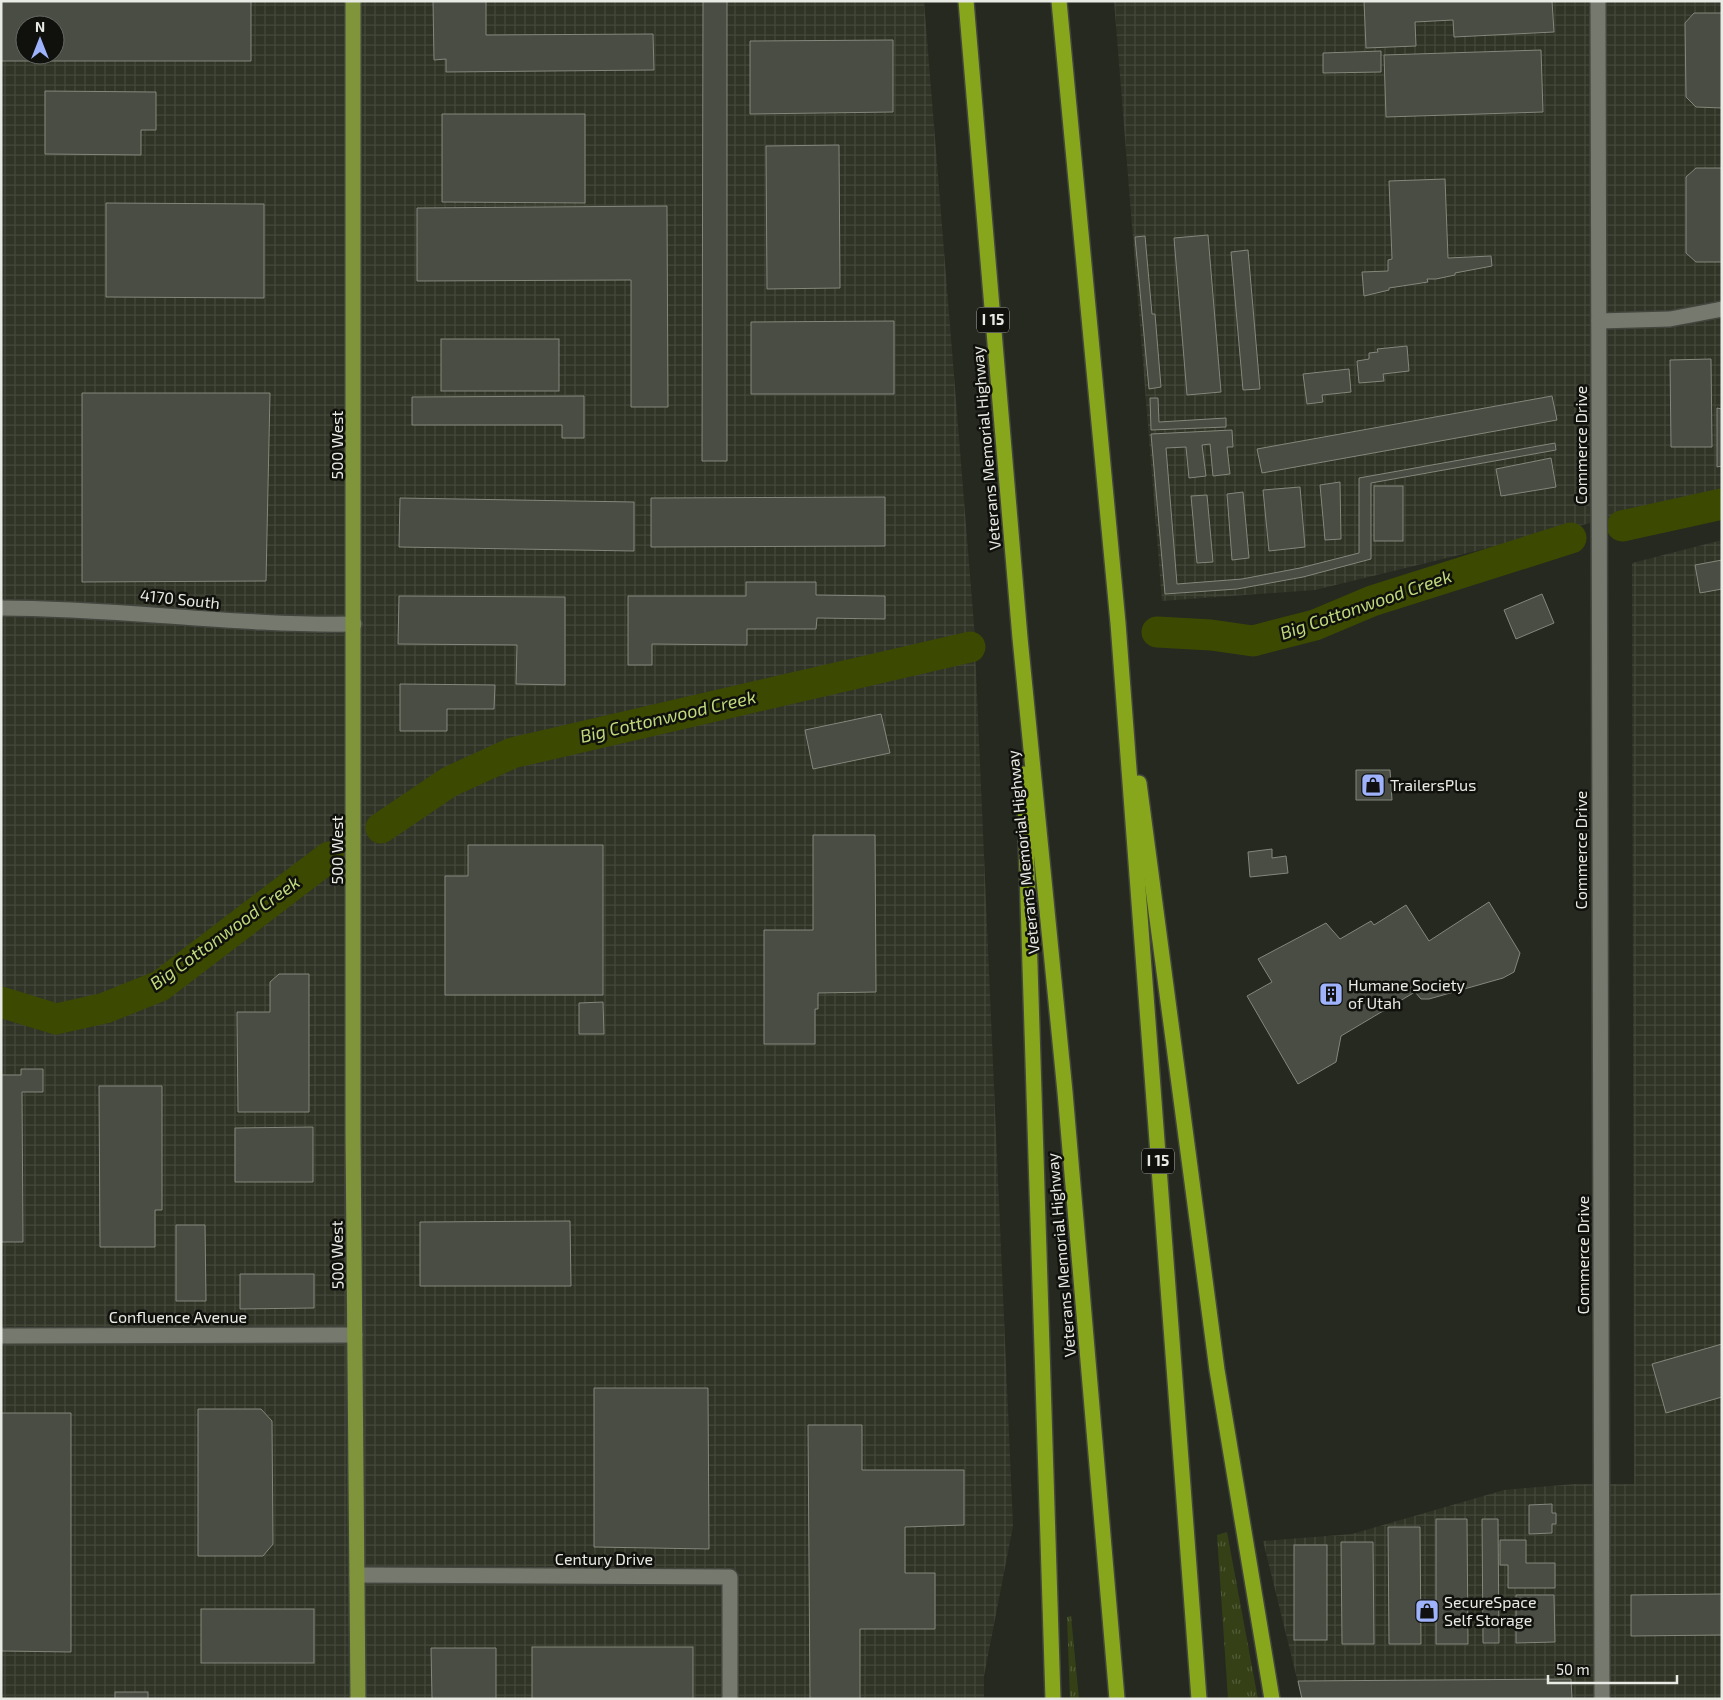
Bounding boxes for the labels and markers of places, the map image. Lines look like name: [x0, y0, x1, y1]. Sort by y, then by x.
shop icon: TrailersPlus: [1360, 772, 1386, 798]
place label: TrailersPlus: [1390, 775, 1476, 794]
place label: Humane Society of Utah: [1348, 975, 1466, 1012]
building icon: Humane Society of Utah: [1318, 981, 1344, 1007]
place label: SecureSpace Self Storage: [1444, 1592, 1537, 1629]
shop icon: SecureSpace Self Storage: [1414, 1598, 1440, 1624]

